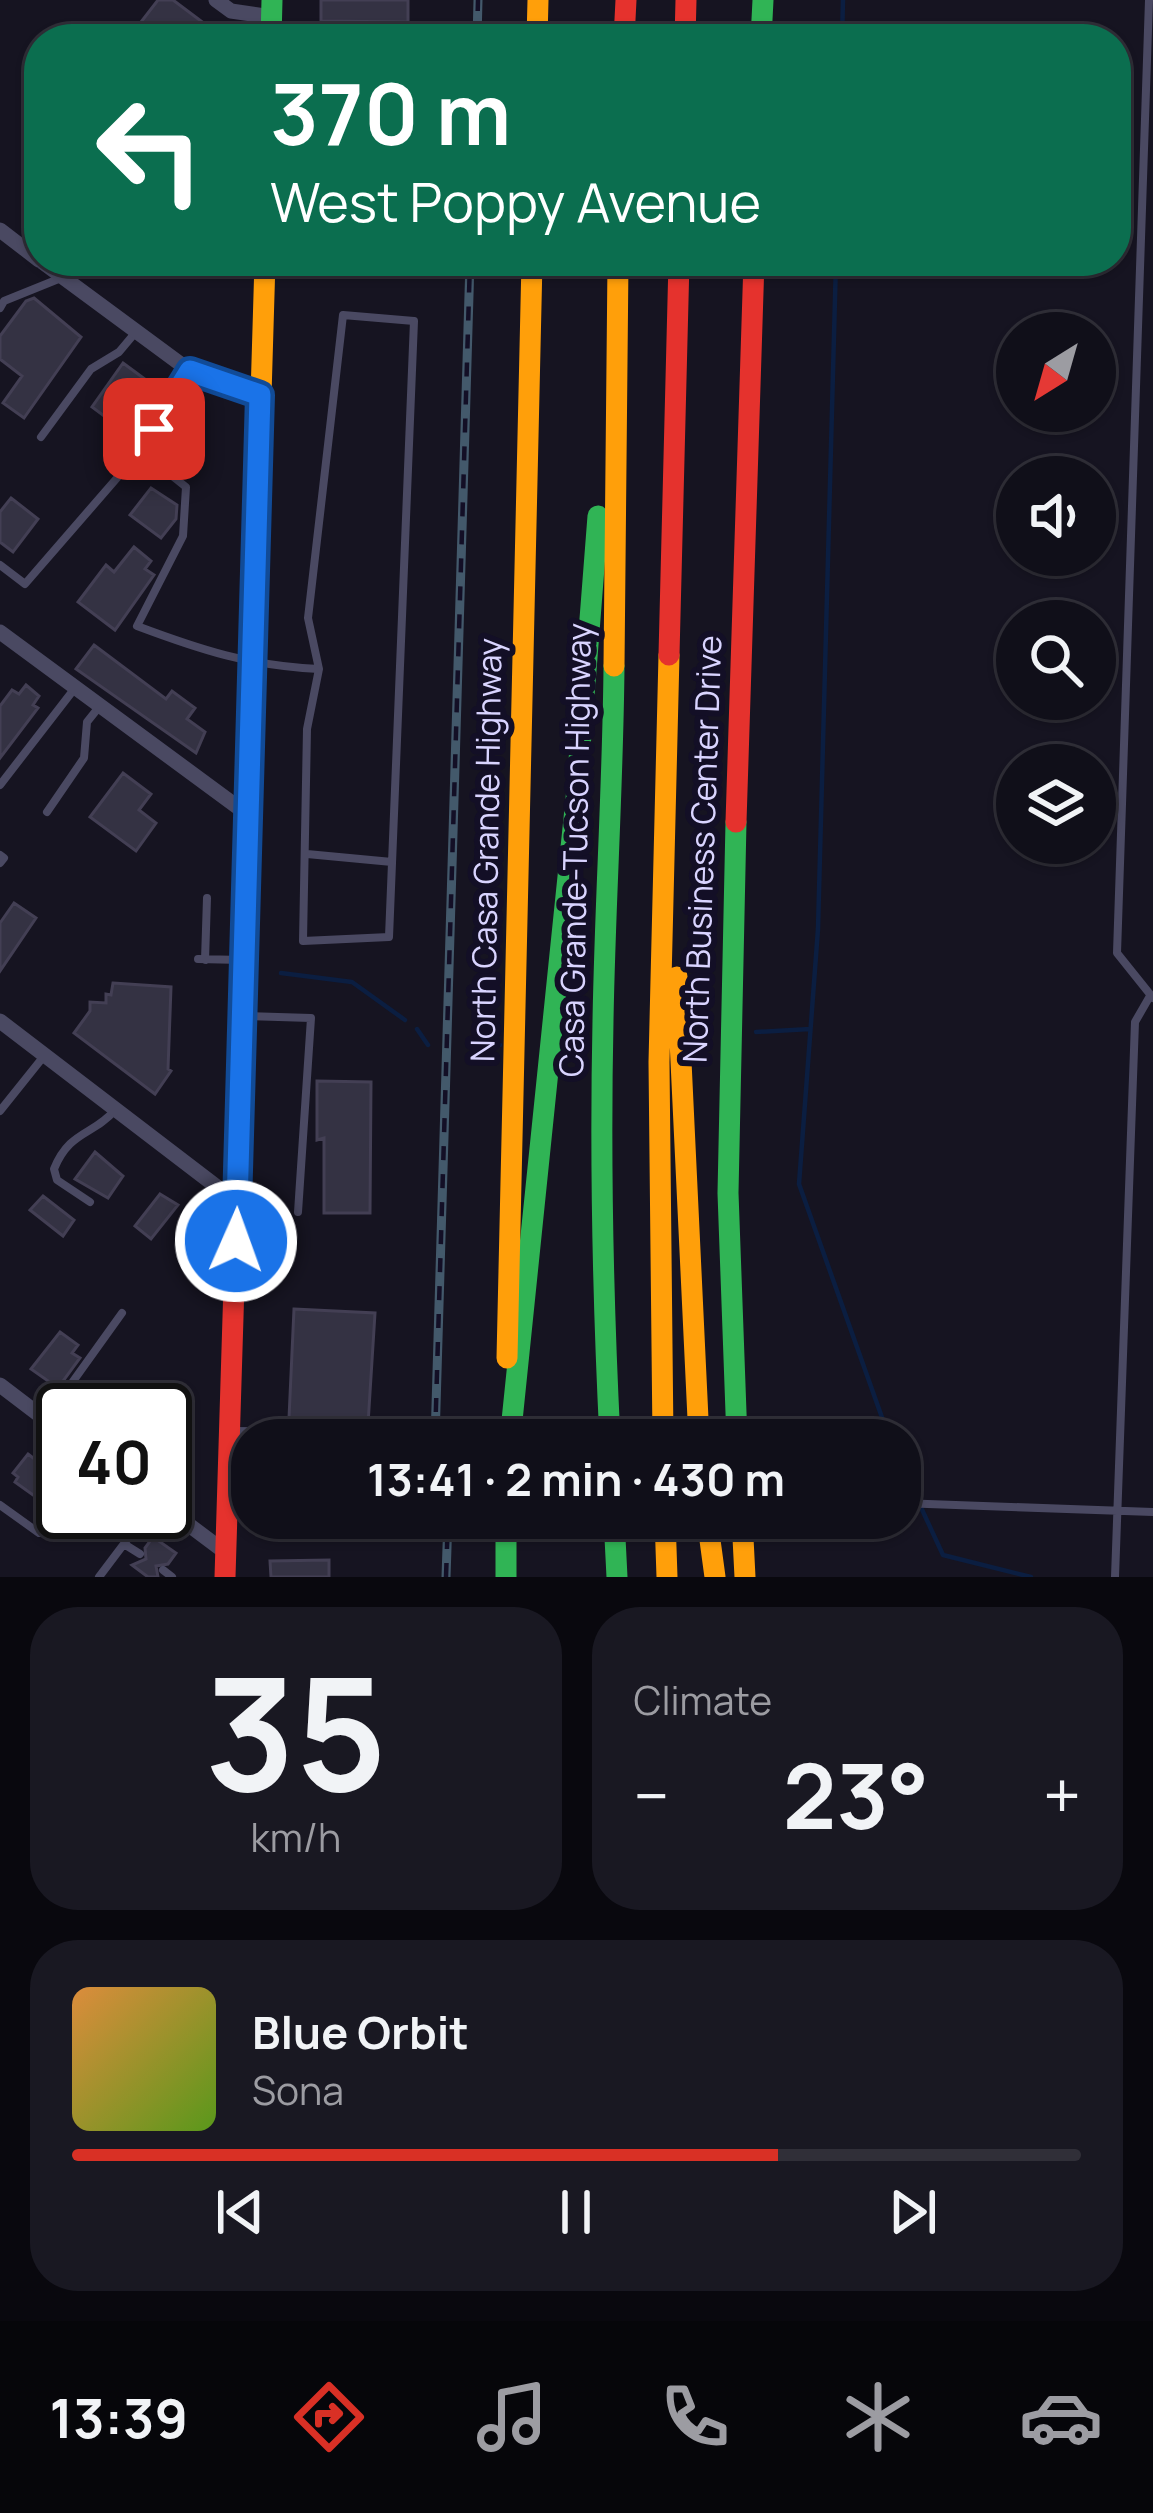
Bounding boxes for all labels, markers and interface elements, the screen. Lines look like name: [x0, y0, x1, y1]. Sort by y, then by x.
text: 370 m: [270, 55, 511, 170]
icon: left: [72, 72, 228, 228]
text: West Poppy Avenue: [270, 164, 761, 238]
north arrow: [996, 312, 1116, 432]
map controls: [996, 312, 1116, 864]
pin: [103, 378, 205, 480]
icon: arrive: [121, 396, 187, 462]
button: sound: [996, 456, 1116, 576]
button: search: [996, 600, 1116, 720]
street label: Casa Grande-Tucson Highway: [548, 623, 601, 1077]
street label: North Business Center Drive: [672, 634, 731, 1064]
street label: North Casa Grande Highway: [459, 638, 512, 1062]
button: layers: [996, 744, 1116, 864]
position arrow: [173, 1178, 299, 1304]
speed limit sign: 40: [36, 1383, 192, 1539]
text: 13:41 · 2 min · 430 m: [367, 1448, 785, 1510]
text: 35: [205, 1625, 387, 1838]
text: Climate: [634, 1673, 772, 1727]
text: 23°: [783, 1733, 929, 1856]
text: −: [634, 1750, 669, 1840]
text: +: [1043, 1750, 1081, 1840]
text: km/h: [250, 1810, 341, 1864]
text: Blue Orbit: [252, 2001, 469, 2063]
text: Sona: [252, 2063, 344, 2117]
icon: previous: [207, 2179, 273, 2245]
icon: pause: [543, 2179, 609, 2245]
icon: next: [880, 2179, 946, 2245]
icon: directions: [287, 2375, 371, 2459]
icon: music: [470, 2375, 554, 2459]
icon: phone: [653, 2375, 737, 2459]
icon: climate: [836, 2375, 920, 2459]
icon: car: [1019, 2375, 1103, 2459]
text: 13:39: [50, 2380, 188, 2454]

